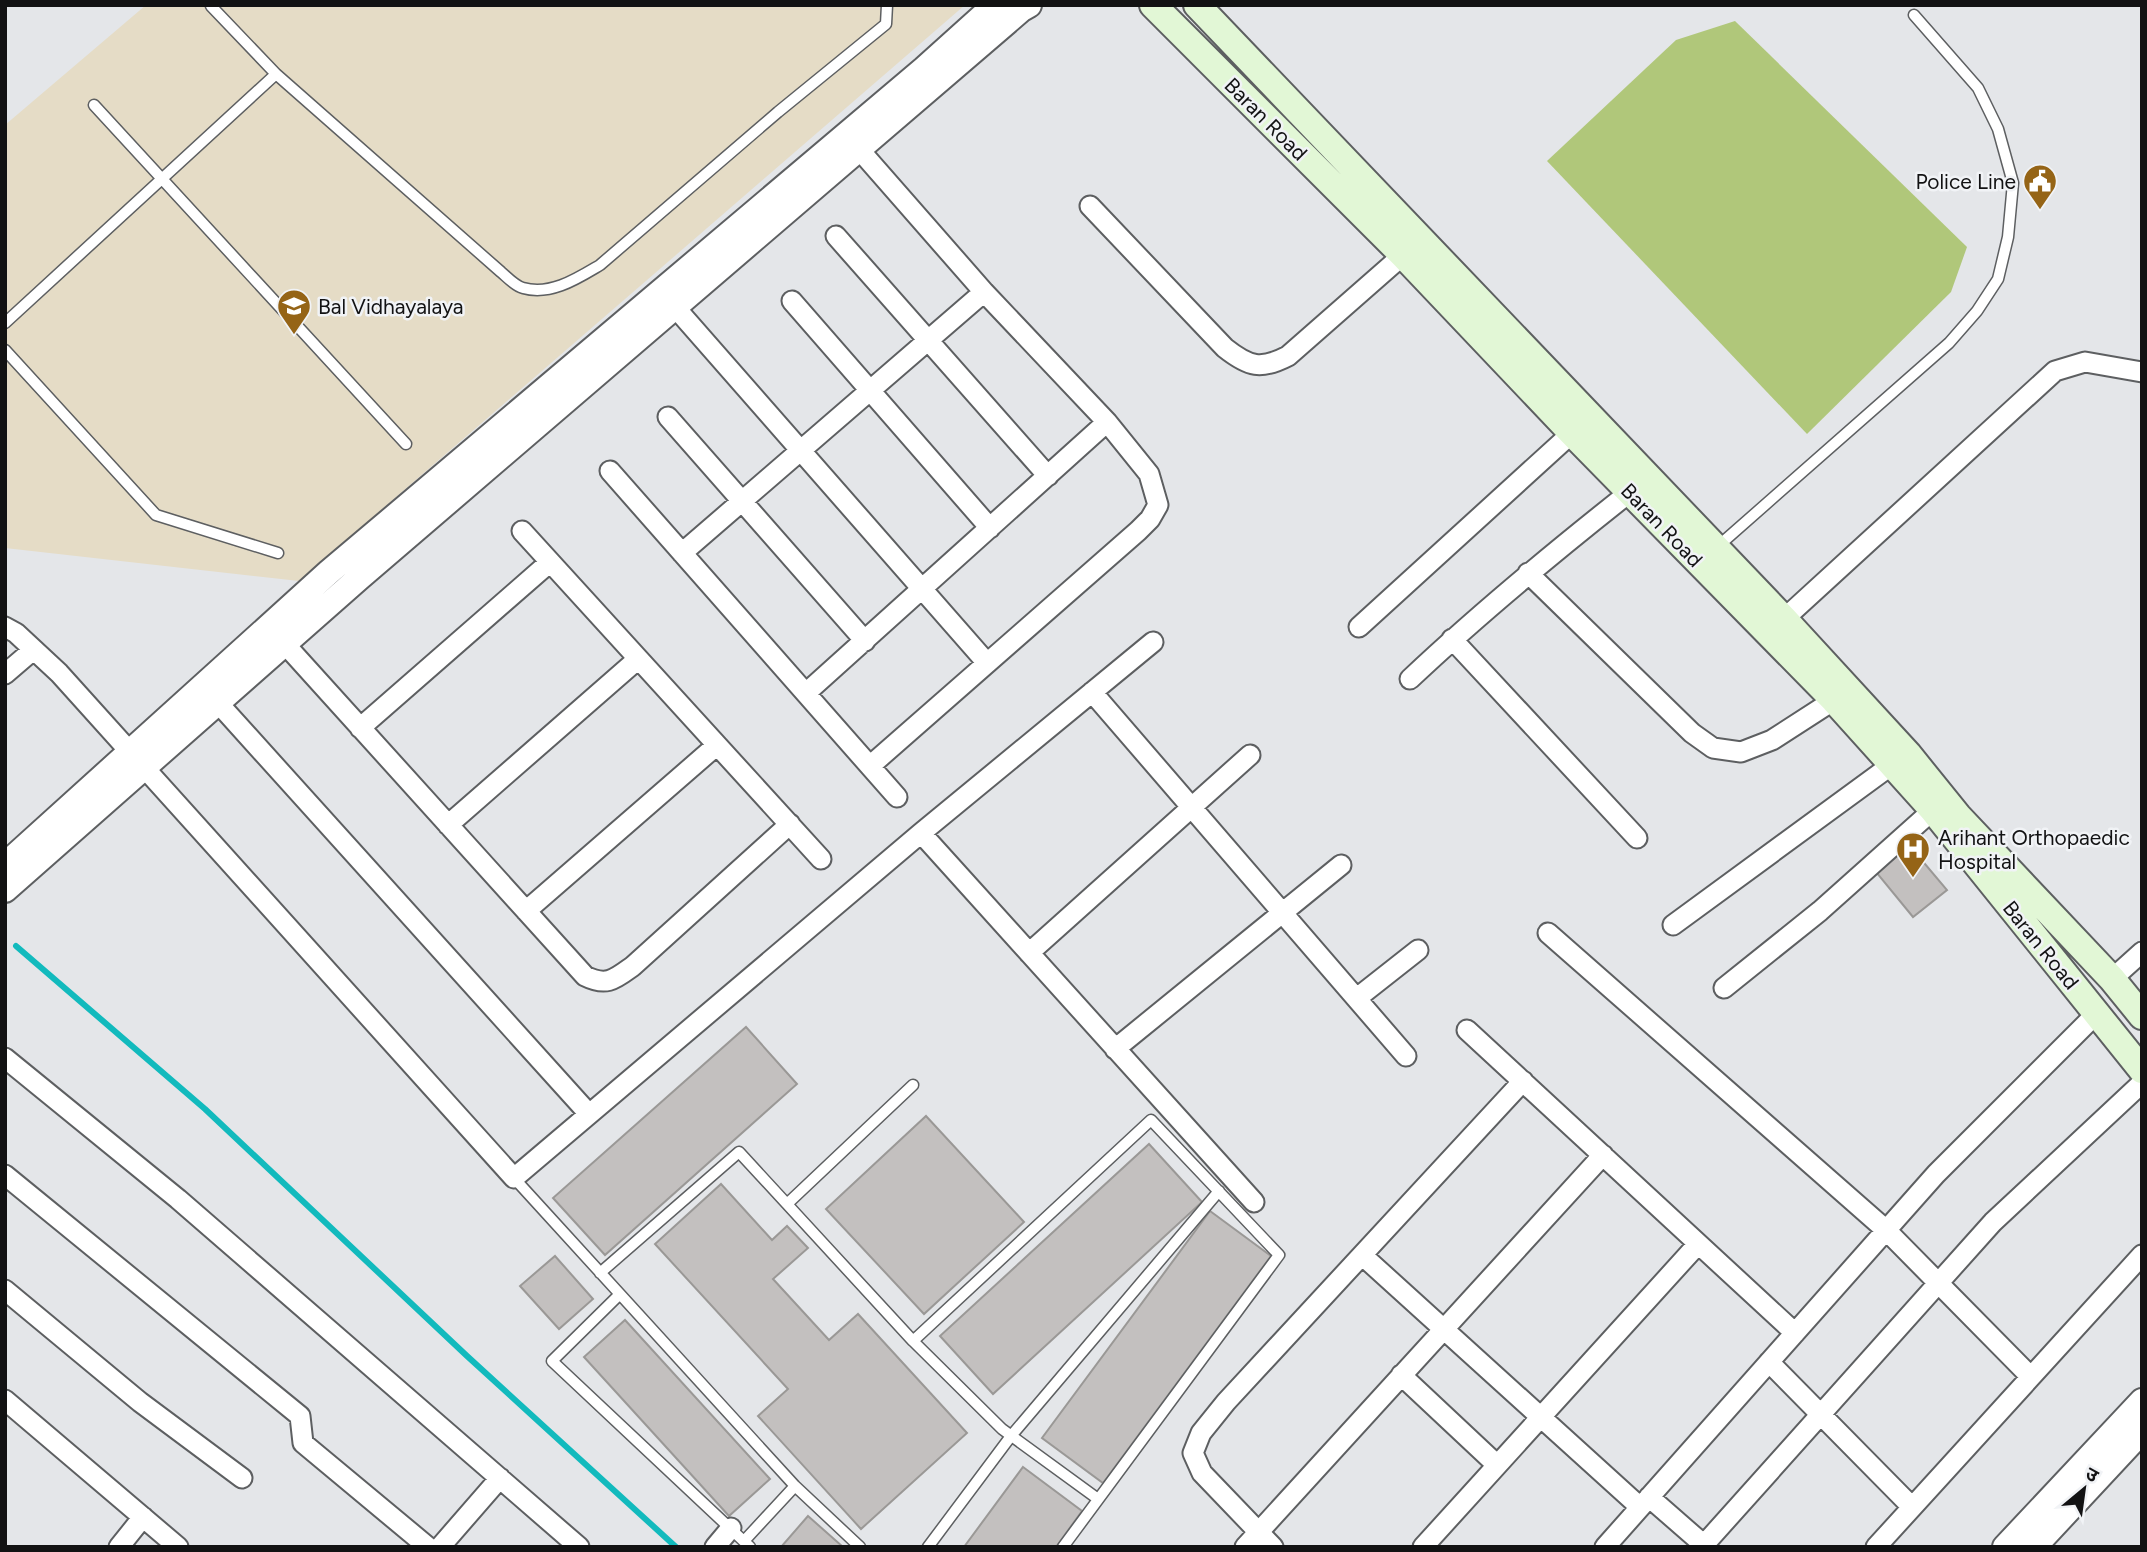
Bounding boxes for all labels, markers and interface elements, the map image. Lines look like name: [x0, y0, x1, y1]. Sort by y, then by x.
street label: Baran Road: [1219, 72, 1313, 166]
public building icon: Police Line: [2021, 162, 2059, 211]
place label: Police Line: [1915, 169, 2016, 194]
school or university icon: Bal Vidhayalaya: [275, 287, 313, 336]
place label: Bal Vidhayalaya: [318, 294, 464, 319]
street label: Baran Road: [1616, 478, 1708, 572]
place label: Arihant Orthopaedic Hospital: [1938, 825, 2130, 874]
hospital icon: Arihant Orthopaedic Hospital: [1894, 830, 1932, 879]
street label: Baran Road: [1998, 896, 2084, 994]
north arrow: [2049, 1454, 2119, 1524]
text: उ: [2082, 1462, 2103, 1488]

